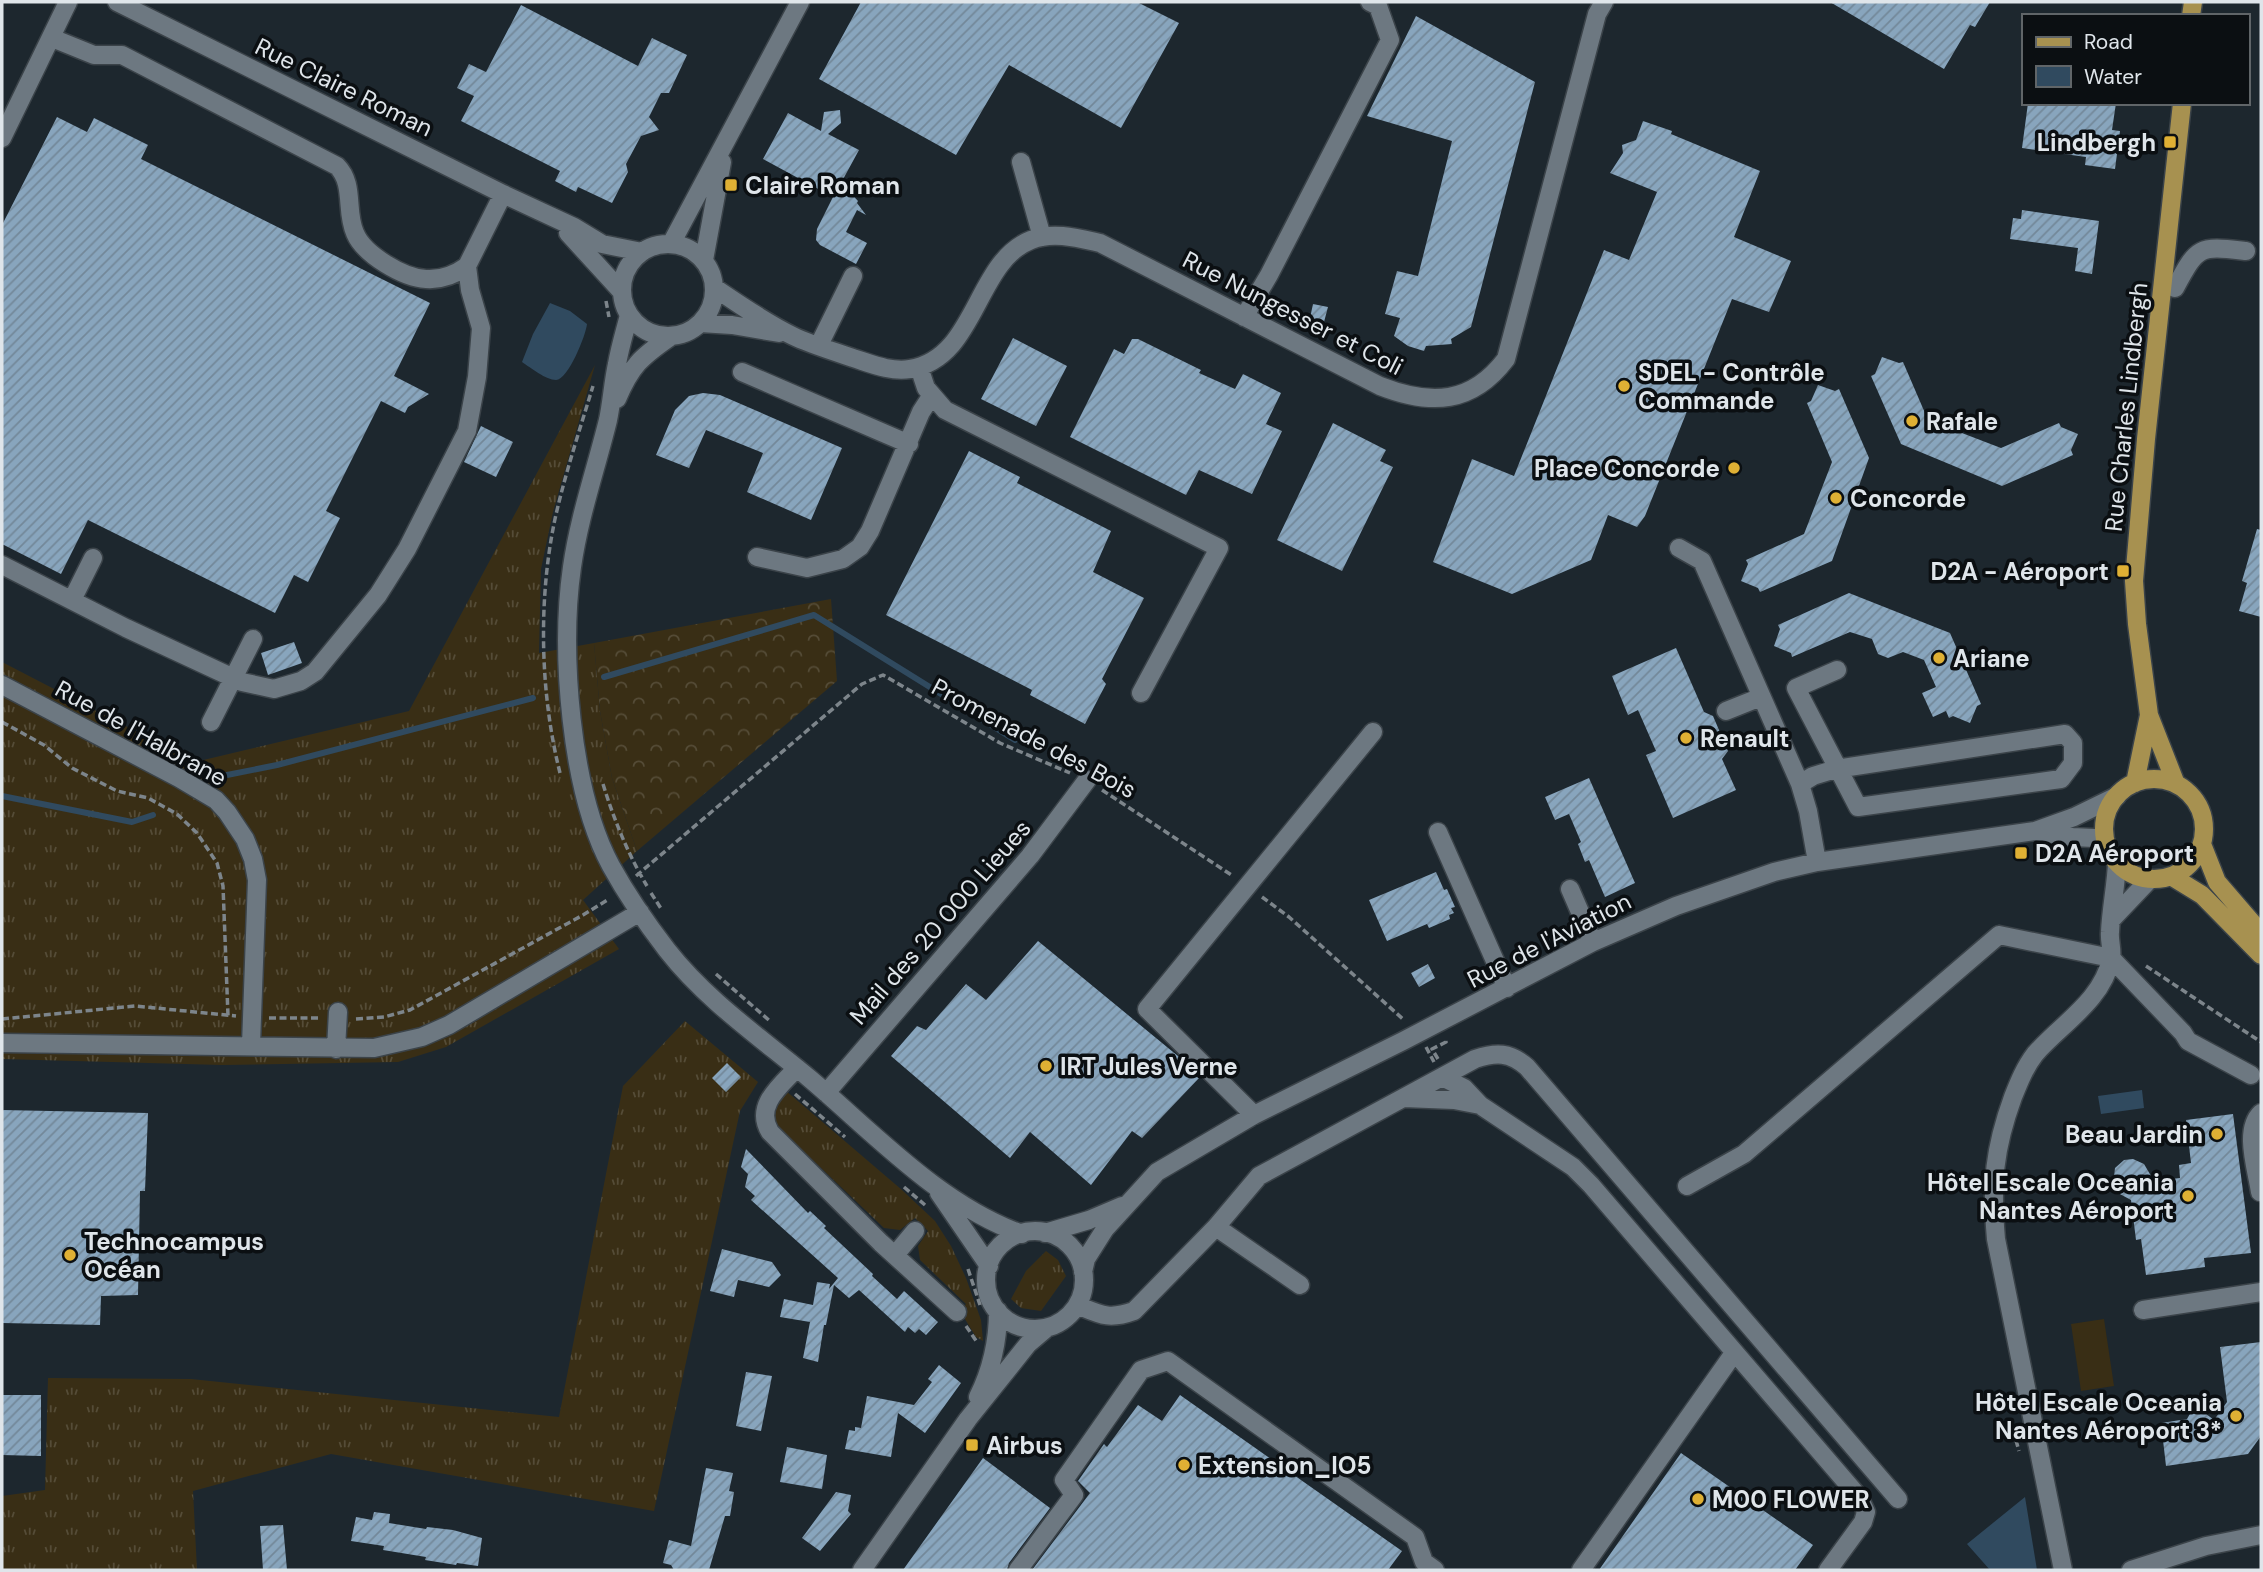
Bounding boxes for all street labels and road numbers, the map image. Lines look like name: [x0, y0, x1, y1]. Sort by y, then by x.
street label: Rue Claire Roman: [250, 31, 438, 143]
street label: Rue Nungesser et Coli: [1178, 244, 1408, 382]
street label: Rue Charles Lindbergh: [2098, 281, 2154, 533]
street label: Promenade des Bois: [926, 671, 1142, 805]
street label: Rue de l'Halbrane: [50, 673, 232, 793]
street label: Mail des 20 000 Lieues: [843, 813, 1037, 1031]
street label: Rue de l'Aviation: [1462, 885, 1636, 995]

